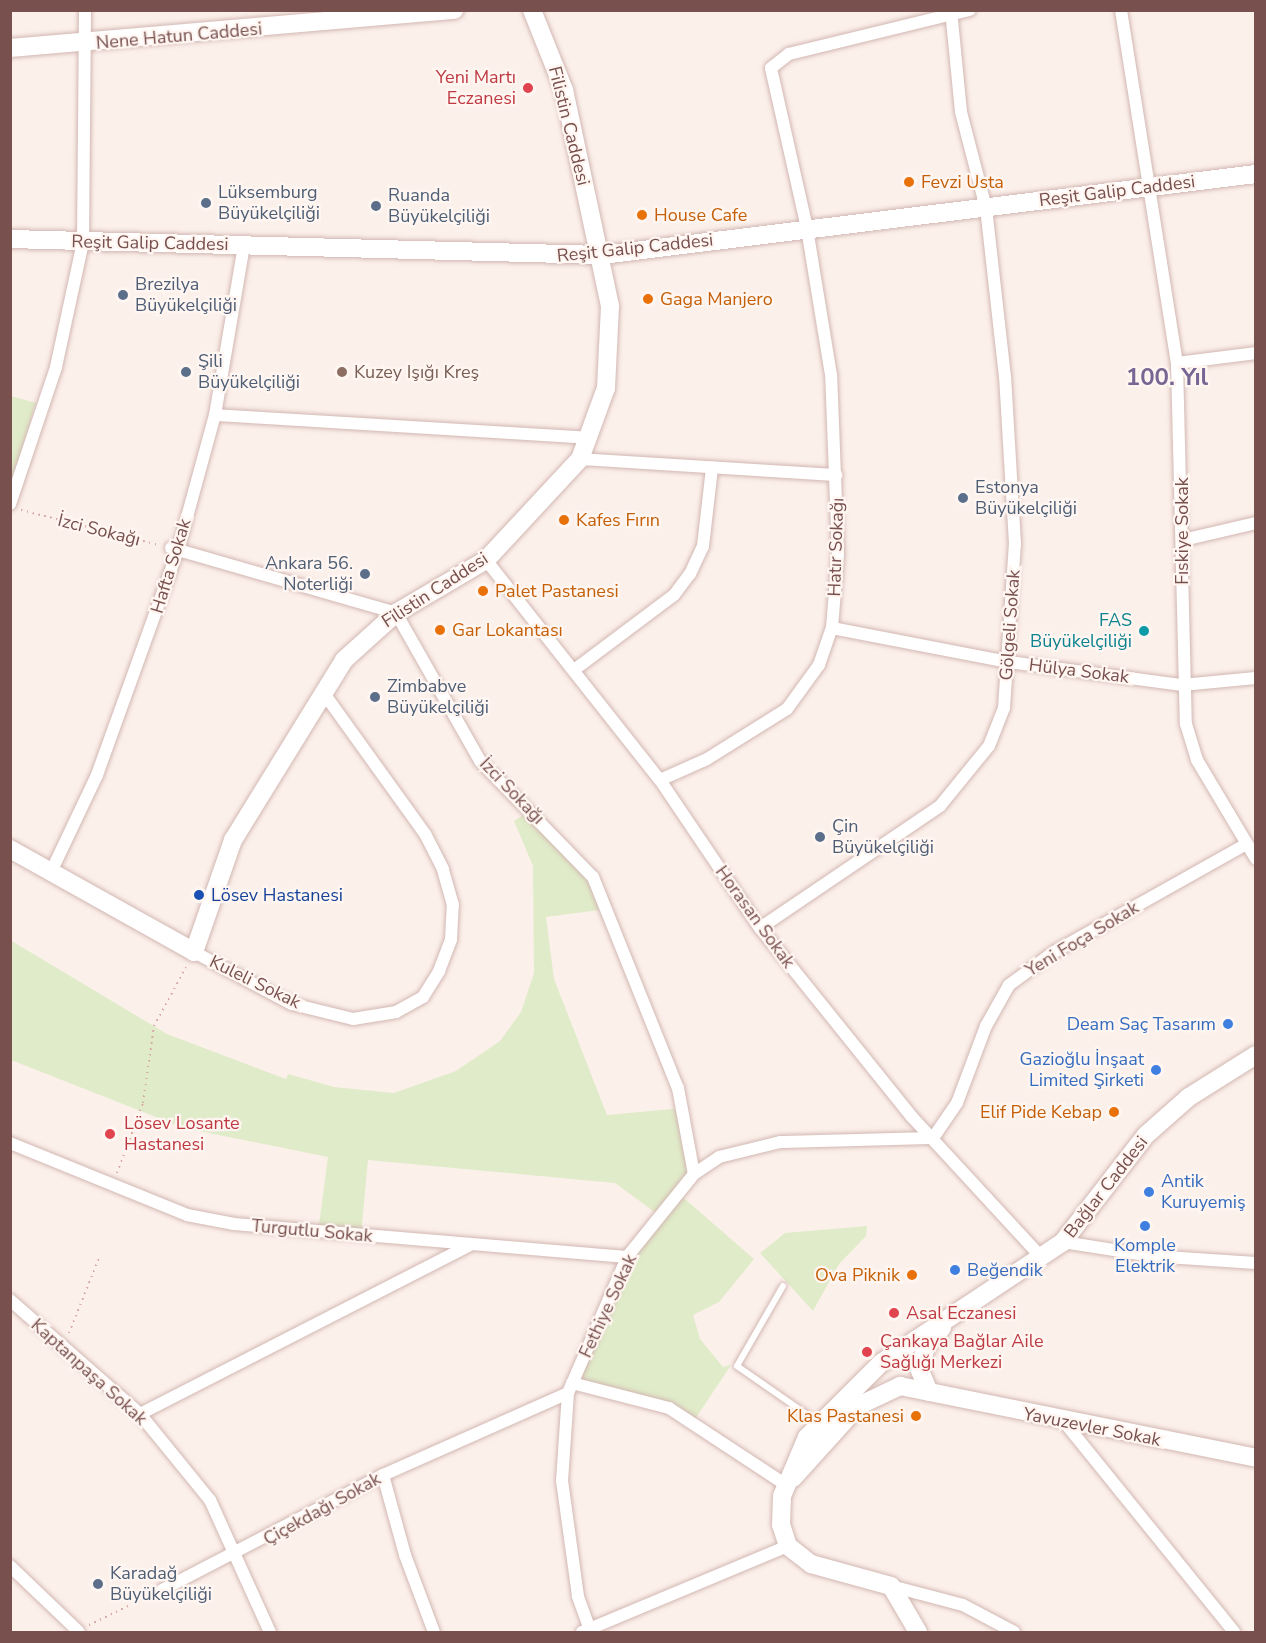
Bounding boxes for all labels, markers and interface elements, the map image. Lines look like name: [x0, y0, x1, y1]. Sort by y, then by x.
street label: Nene Hatun Caddesi: [95, 18, 263, 54]
street label: Filistin Caddesi: [544, 64, 594, 188]
place label: Yeni Martı Eczanesi: [436, 67, 516, 110]
marker: Yeni Martı Eczanesi: [521, 81, 535, 95]
place label: Fevzi Usta: [921, 171, 1004, 193]
street label: Reşit Galip Caddesi: [1038, 171, 1196, 211]
marker: Fevzi Usta: [902, 175, 916, 189]
place label: Lüksemburg Büyükelçiliği: [218, 182, 320, 224]
place label: Ruanda Büyükelçiliği: [388, 185, 490, 228]
marker: Lüksemburg Büyükelçiliği: [199, 196, 213, 210]
marker: Ruanda Büyükelçiliği: [369, 199, 383, 213]
place label: House Cafe: [654, 204, 747, 226]
marker: House Cafe: [635, 208, 649, 222]
street label: Reşit Galip Caddesi: [556, 229, 714, 267]
street label: Reşit Galip Caddesi: [71, 231, 229, 255]
place label: Brezilya Büyükelçiliği: [135, 274, 237, 316]
marker: Brezilya Büyükelçiliği: [116, 288, 130, 302]
place label: Gaga Manjero: [660, 288, 773, 310]
marker: Gaga Manjero: [641, 292, 655, 306]
place label: Şili Büyükelçiliği: [198, 351, 300, 394]
place label: Kuzey Işığı Kreş: [354, 361, 479, 383]
district label: 100. Yıl: [1126, 364, 1208, 392]
marker: Şili Büyükelçiliği: [179, 365, 193, 379]
marker: Kuzey Işığı Kreş: [335, 365, 349, 379]
place label: Estonya Büyükelçiliği: [975, 477, 1077, 520]
street label: Fıskiye Sokak: [1171, 477, 1193, 585]
marker: Estonya Büyükelçiliği: [956, 491, 970, 505]
street label: Hatır Sokağı: [823, 497, 849, 597]
street label: İzci Sokağı: [56, 509, 142, 551]
place label: Kafes Fırın: [576, 509, 660, 531]
marker: Kafes Fırın: [557, 513, 571, 527]
street label: Hafta Sokak: [146, 516, 196, 616]
street label: Filistin Caddesi: [378, 548, 492, 632]
place label: Ankara 56. Noterliği: [265, 553, 353, 596]
marker: Ankara 56. Noterliği: [358, 567, 372, 581]
street label: Gölgeli Sokak: [995, 569, 1025, 681]
place label: Palet Pastanesi: [495, 580, 619, 602]
marker: Palet Pastanesi: [476, 584, 490, 598]
place label: FAS Büyükelçiliği: [1030, 610, 1132, 652]
place label: Gar Lokantası: [452, 619, 563, 641]
marker: Gar Lokantası: [433, 623, 447, 637]
marker: FAS Büyükelçiliği: [1137, 624, 1151, 638]
street label: Hülya Sokak: [1028, 654, 1130, 688]
place label: Zimbabve Büyükelçiliği: [387, 676, 489, 718]
marker: Zimbabve Büyükelçiliği: [368, 690, 382, 704]
street label: İzci Sokağı: [475, 753, 549, 829]
place label: Çin Büyükelçiliği: [832, 816, 934, 858]
marker: Çin Büyükelçiliği: [813, 830, 827, 844]
street label: Horasan Sokak: [711, 862, 799, 972]
place label: Lösev Hastanesi: [211, 884, 343, 906]
marker: Lösev Hastanesi: [192, 888, 206, 902]
street label: Yeni Foça Sokak: [1021, 897, 1143, 981]
street label: Kuleli Sokak: [206, 951, 304, 1013]
place label: Deam Saç Tasarım: [1067, 1013, 1216, 1035]
marker: Deam Saç Tasarım: [1221, 1017, 1235, 1031]
place label: Gazioğlu İnşaat Limited Şirketi: [1019, 1049, 1144, 1092]
marker: Gazioğlu İnşaat Limited Şirketi: [1149, 1063, 1163, 1077]
place label: Elif Pide Kebap: [980, 1101, 1102, 1123]
marker: Elif Pide Kebap: [1107, 1105, 1121, 1119]
place label: Lösev Losante Hastanesi: [124, 1113, 240, 1156]
marker: Lösev Losante Hastanesi: [101, 1125, 119, 1143]
street label: Bağlar Caddesi: [1060, 1132, 1152, 1242]
place label: Antik Kuruyemiş: [1161, 1171, 1246, 1214]
marker: Antik Kuruyemiş: [1142, 1185, 1156, 1199]
street label: Turgutlu Sokak: [251, 1215, 373, 1247]
marker: Komple Elektrik: [1138, 1219, 1152, 1233]
place label: Komple Elektrik: [1114, 1235, 1176, 1278]
street label: Fethiye Sokak: [575, 1251, 641, 1361]
place label: Beğendik: [967, 1259, 1043, 1281]
marker: Beğendik: [948, 1263, 962, 1277]
place label: Ova Piknik: [815, 1264, 900, 1286]
marker: Ova Piknik: [905, 1268, 919, 1282]
place label: Asal Eczanesi: [906, 1302, 1016, 1324]
marker: Asal Eczanesi: [887, 1306, 901, 1320]
street label: Kaptanpaşa Sokak: [27, 1314, 151, 1430]
place label: Çankaya Bağlar Aile Sağlığı Merkezi: [880, 1331, 1043, 1374]
marker: Çankaya Bağlar Aile Sağlığı Merkezi: [858, 1343, 876, 1361]
street label: Yavuzevler Sokak: [1021, 1403, 1163, 1451]
place label: Klas Pastanesi: [787, 1405, 904, 1427]
marker: Klas Pastanesi: [909, 1409, 923, 1423]
street label: Çiçekdağı Sokak: [260, 1468, 384, 1550]
place label: Karadağ Büyükelçiliği: [110, 1563, 212, 1606]
marker: Karadağ Büyükelçiliği: [91, 1577, 105, 1591]

